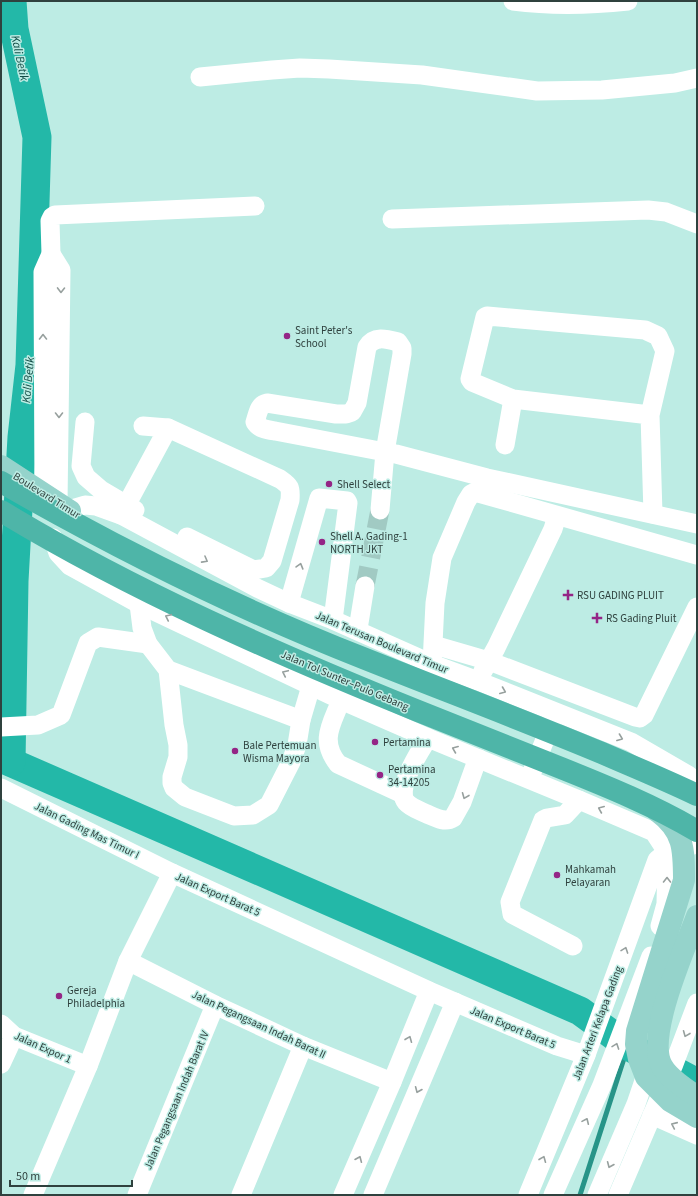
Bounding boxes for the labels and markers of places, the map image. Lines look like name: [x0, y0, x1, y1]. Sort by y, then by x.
place label: Saint Peter's School: [295, 323, 353, 351]
marker: Saint Peter's School: [282, 331, 292, 341]
place label: Shell Select: [337, 477, 391, 492]
marker: Shell Select: [324, 479, 334, 489]
place label: Shell A. Gading-1 NORTH JKT: [330, 529, 408, 557]
marker: Shell A. Gading-1 NORTH JKT: [317, 537, 327, 547]
place label: RSU GADING PLUIT: [577, 588, 664, 603]
marker: RSU GADING PLUIT: [562, 589, 574, 601]
place label: RS Gading Pluit: [606, 611, 677, 626]
marker: RS Gading Pluit: [591, 612, 603, 624]
place label: Pertamina: [383, 735, 431, 750]
marker: Pertamina: [370, 737, 380, 747]
place label: Bale Pertemuan Wisma Mayora: [243, 738, 316, 766]
marker: Bale Pertemuan Wisma Mayora: [230, 746, 240, 756]
place label: Pertamina 34-14205: [388, 762, 436, 790]
marker: Pertamina 34-14205: [375, 770, 385, 780]
place label: Mahkamah Pelayaran: [565, 862, 616, 890]
marker: Mahkamah Pelayaran: [552, 870, 562, 880]
place label: Gereja Philadelphia: [67, 983, 125, 1011]
marker: Gereja Philadelphia: [54, 991, 64, 1001]

